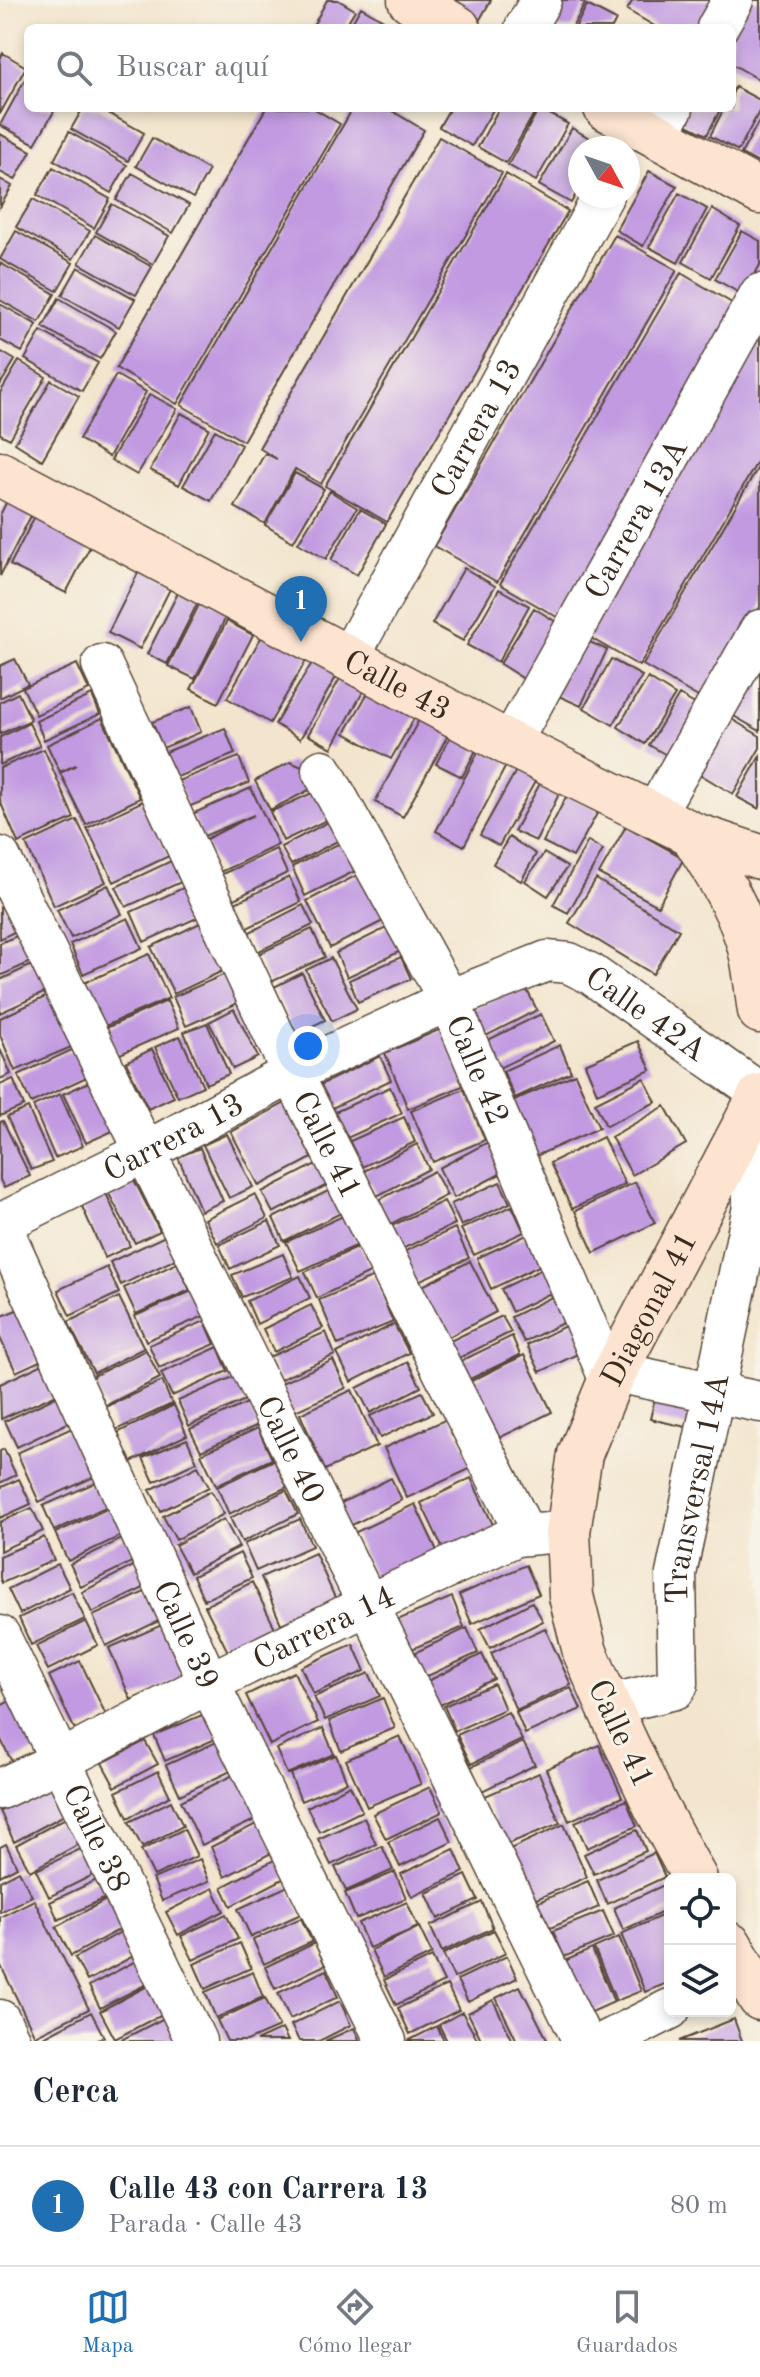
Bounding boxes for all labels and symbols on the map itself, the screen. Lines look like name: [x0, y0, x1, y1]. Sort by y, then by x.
north arrow: [568, 136, 640, 208]
street label: Carrera 13: [427, 354, 529, 504]
street label: Carrera 13A: [581, 434, 695, 605]
pin: 1: [275, 576, 327, 642]
street label: Calle 43: [338, 646, 455, 728]
street label: Calle 42A: [578, 962, 711, 1069]
street label: Calle 42: [438, 1011, 513, 1130]
your location: [288, 1026, 328, 1066]
street label: Calle 41: [285, 1087, 366, 1204]
street label: Carrera 13: [99, 1089, 250, 1189]
street label: Diagonal 41: [597, 1227, 705, 1393]
street label: Transversal 14A: [663, 1371, 737, 1605]
street label: Calle 40: [249, 1392, 329, 1509]
street label: Calle 39: [146, 1577, 223, 1695]
street label: Carrera 14: [249, 1581, 400, 1677]
street label: Calle 41: [580, 1675, 658, 1793]
street label: Calle 38: [55, 1780, 134, 1898]

